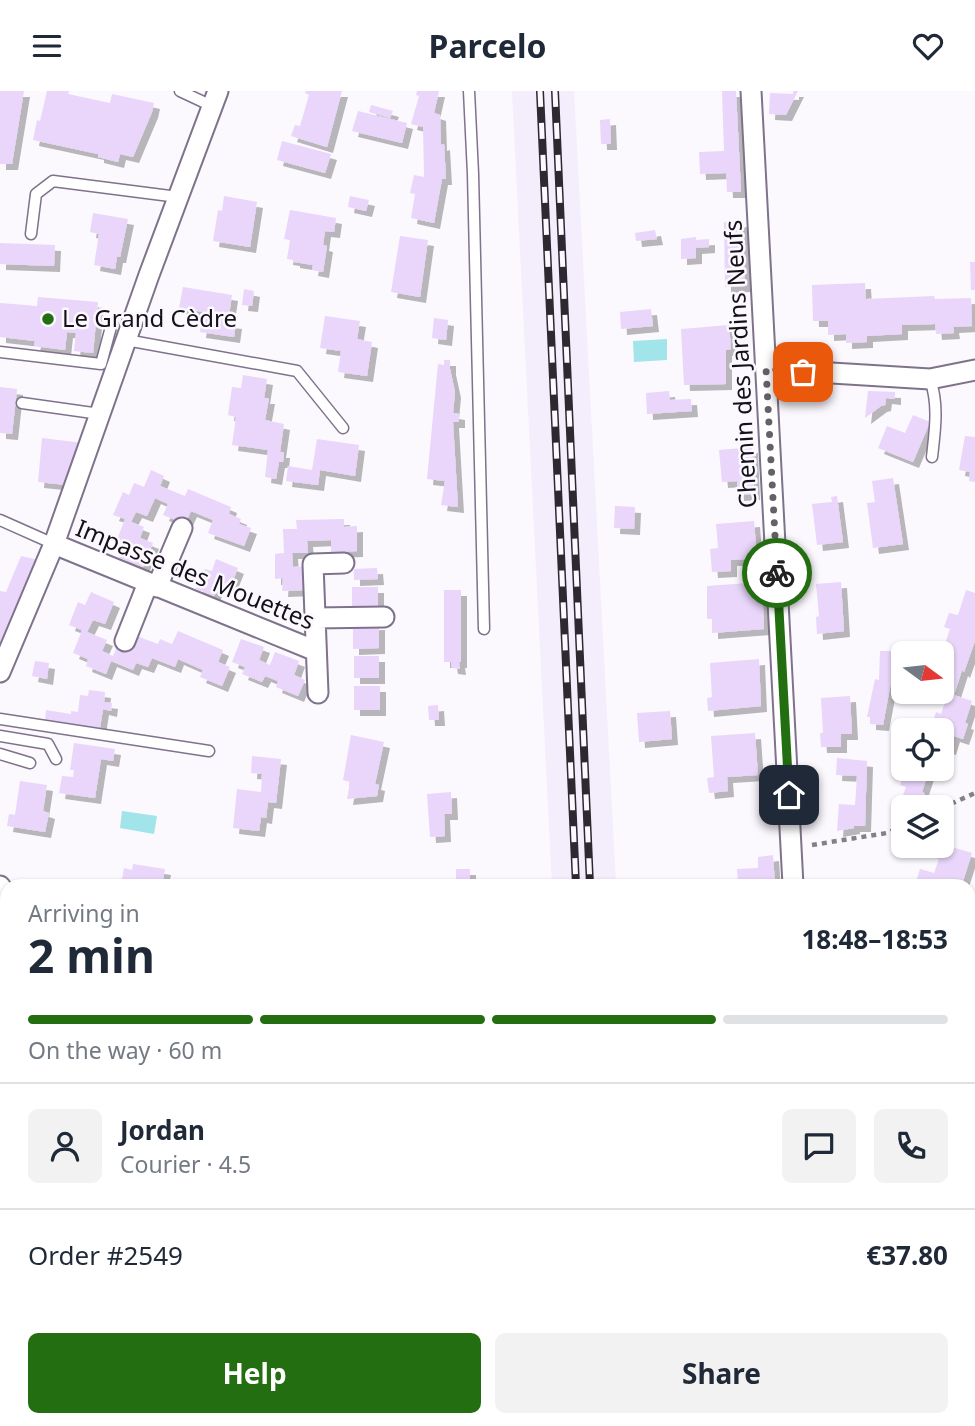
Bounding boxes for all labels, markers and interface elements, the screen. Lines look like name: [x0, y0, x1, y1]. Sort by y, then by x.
text: Parcelo: [429, 24, 546, 67]
icon: menu: [28, 27, 66, 65]
icon: heart: [909, 27, 947, 65]
street label: Chemin des Jardins Neufs: [715, 219, 764, 509]
place label: Le Grand Cèdre: [62, 301, 237, 334]
marker: Le Grand Cèdre: [40, 311, 56, 327]
pin: [773, 342, 833, 402]
icon: bag: [784, 353, 822, 391]
street label: Impasse des Mouettes: [71, 511, 320, 637]
courier: [742, 538, 812, 608]
icon: bike: [758, 554, 796, 592]
north arrow: [891, 641, 954, 703]
map controls: [891, 641, 954, 858]
button: locate: [891, 718, 954, 781]
pin: [759, 765, 819, 825]
icon: home: [770, 776, 808, 814]
button: layers: [891, 795, 954, 858]
text: Arriving in: [28, 897, 140, 929]
text: 18:48–18:53: [801, 921, 948, 957]
text: 2 min: [28, 924, 155, 986]
text: On the way · 60 m: [28, 1034, 222, 1066]
button: person: [28, 1109, 102, 1183]
button: chat: [782, 1109, 856, 1183]
button: phone: [874, 1109, 948, 1183]
text: Jordan: [120, 1112, 205, 1148]
text: Courier · 4.5: [120, 1148, 251, 1180]
text: Order #2549: [28, 1237, 183, 1273]
text: €37.80: [866, 1237, 948, 1273]
button: Help: [28, 1333, 481, 1413]
button: Share: [495, 1333, 948, 1413]

